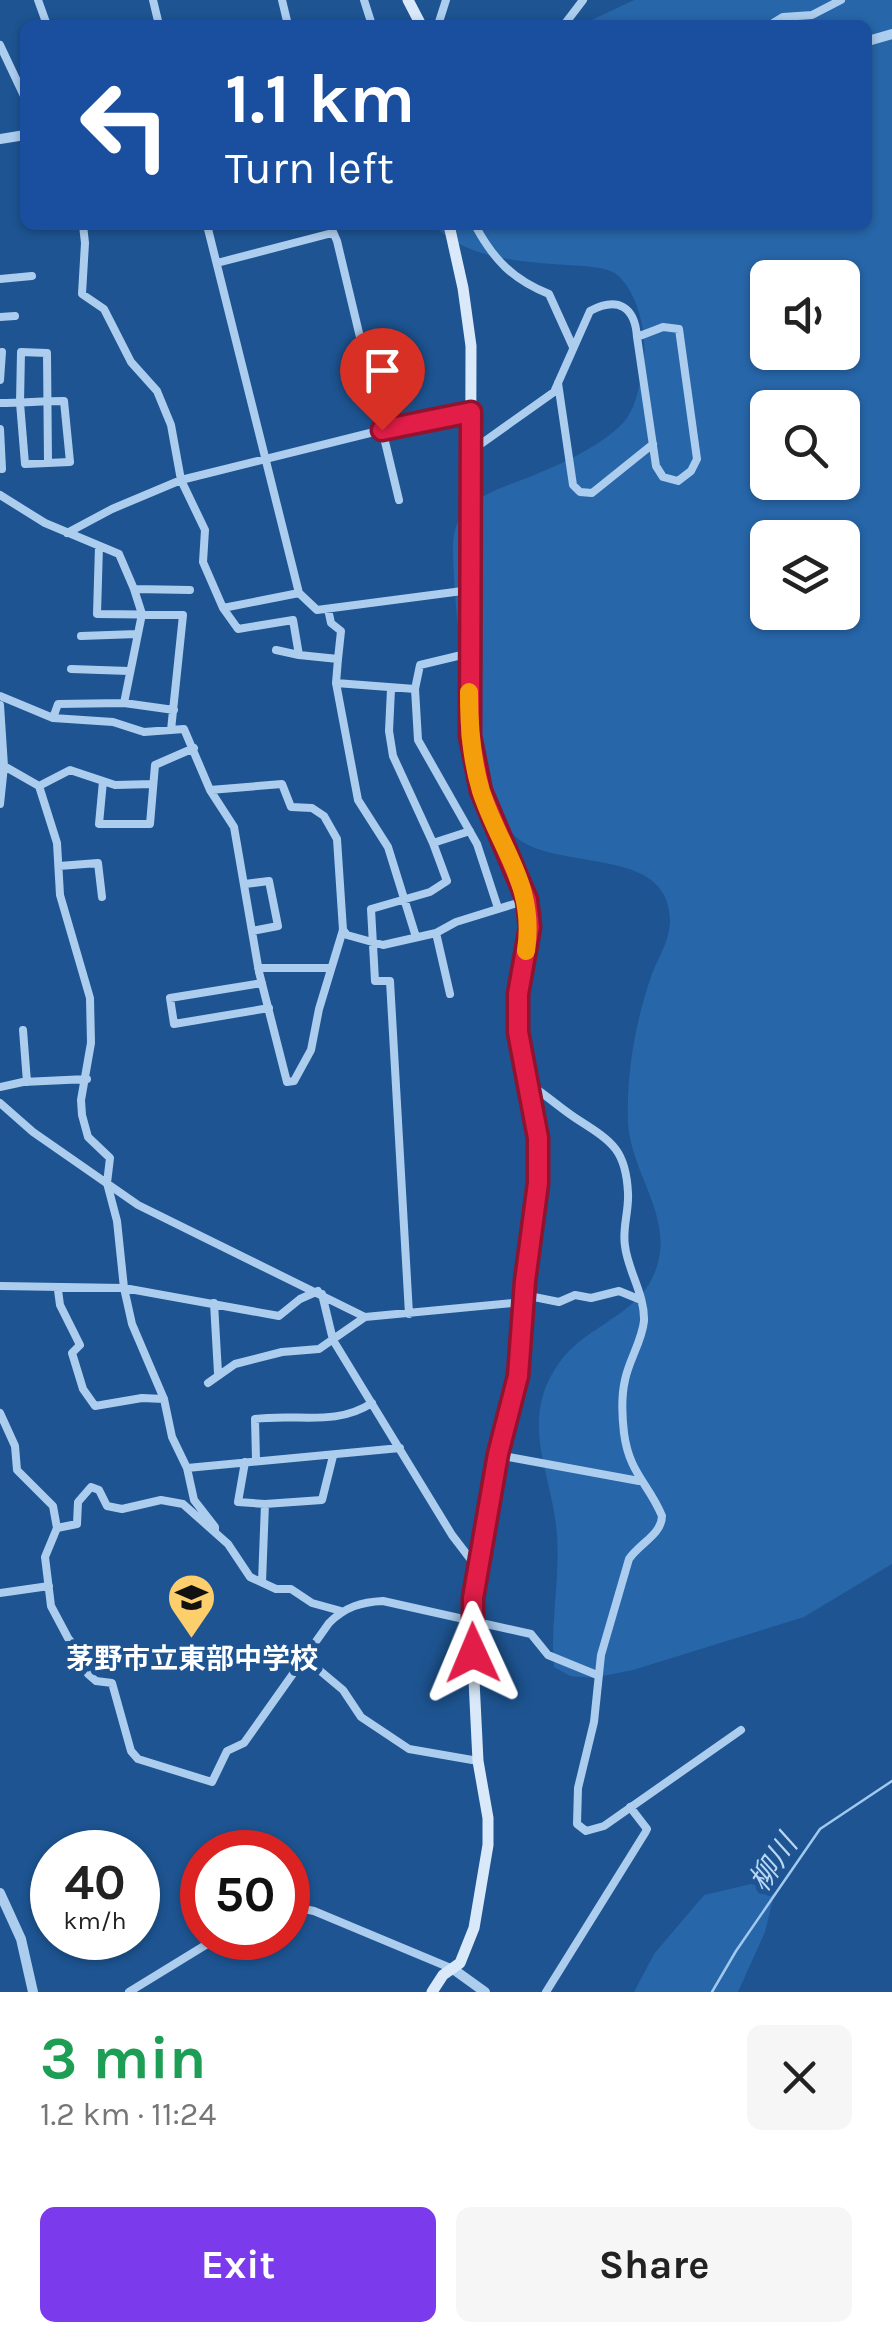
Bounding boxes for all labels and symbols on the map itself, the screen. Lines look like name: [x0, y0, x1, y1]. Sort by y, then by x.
pin: [340, 328, 425, 431]
school or university icon: 茅野市立東部中学校: [166, 1572, 218, 1640]
position arrow: [421, 1601, 525, 1705]
place label: 茅野市立東部中学校: [66, 1642, 318, 1675]
water label: 柳川: [741, 1826, 806, 1898]
speed limit sign: 50: [180, 1830, 310, 1960]

